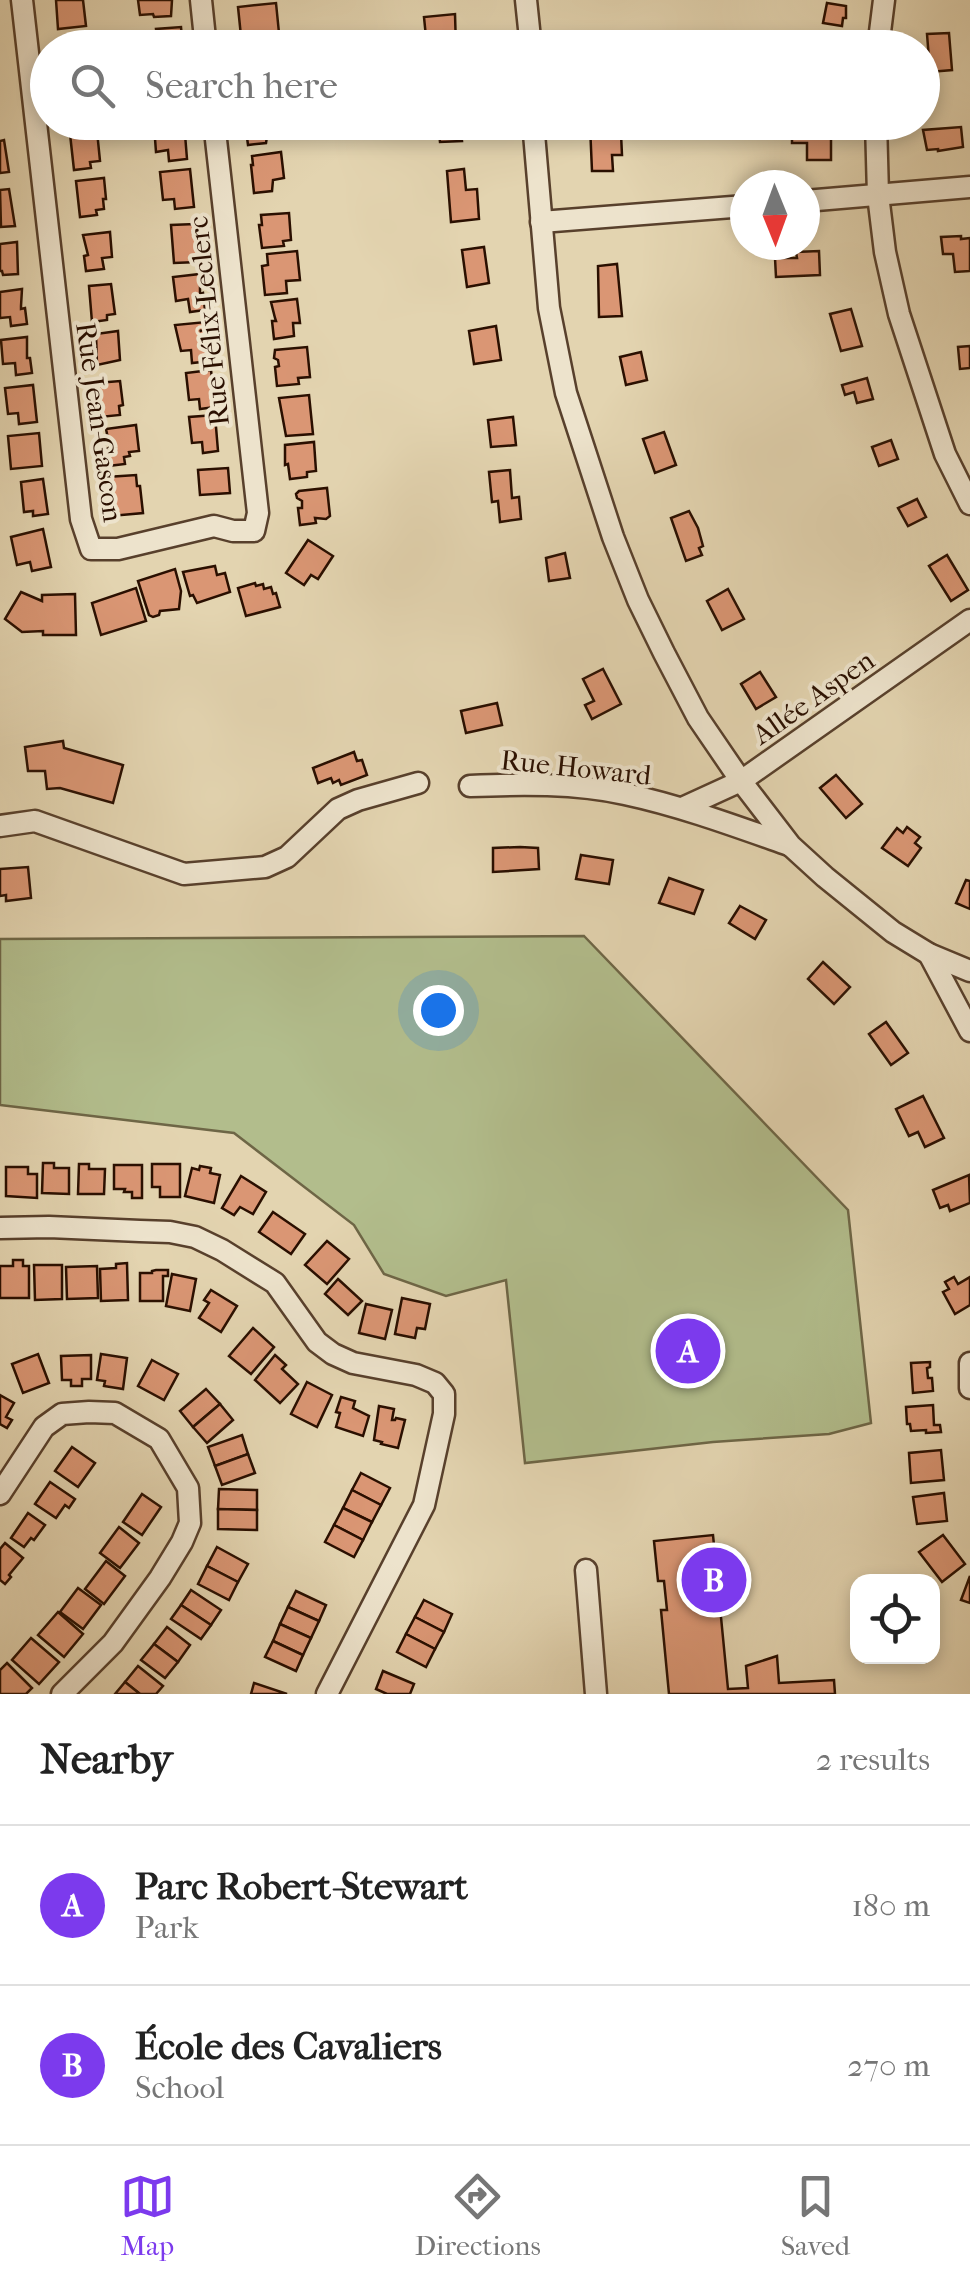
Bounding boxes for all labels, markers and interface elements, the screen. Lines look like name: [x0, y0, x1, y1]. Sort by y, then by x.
search box: [30, 30, 940, 140]
icon: search: [65, 58, 120, 113]
text: Search here: [145, 63, 338, 108]
north arrow: [730, 170, 820, 260]
street label: Rue Félix-Leclerc: [181, 214, 236, 427]
street label: Rue Jean-Gascon: [69, 320, 130, 524]
street label: Allée Aspen: [745, 643, 880, 752]
street label: Rue Howard: [499, 743, 654, 792]
your location: [413, 985, 464, 1036]
pin: A: [656, 1314, 720, 1388]
pin: B: [682, 1542, 746, 1618]
map controls: [850, 1574, 940, 1664]
button: locate: [850, 1574, 940, 1664]
text: Nearby: [40, 1735, 172, 1784]
text: 2 results: [816, 1741, 930, 1778]
text: Parc Robert-Stewart: [135, 1864, 468, 1909]
text: A: [62, 1887, 83, 1924]
text: 180 m: [851, 1887, 930, 1924]
text: Park: [135, 1909, 199, 1946]
text: École des Cavaliers: [135, 2024, 442, 2069]
text: B: [62, 2047, 83, 2084]
text: 270 m: [847, 2047, 930, 2084]
text: School: [135, 2069, 224, 2106]
tab: Map: [120, 2169, 175, 2262]
tab: Directions: [415, 2169, 541, 2262]
tab: Saved: [781, 2169, 850, 2262]

